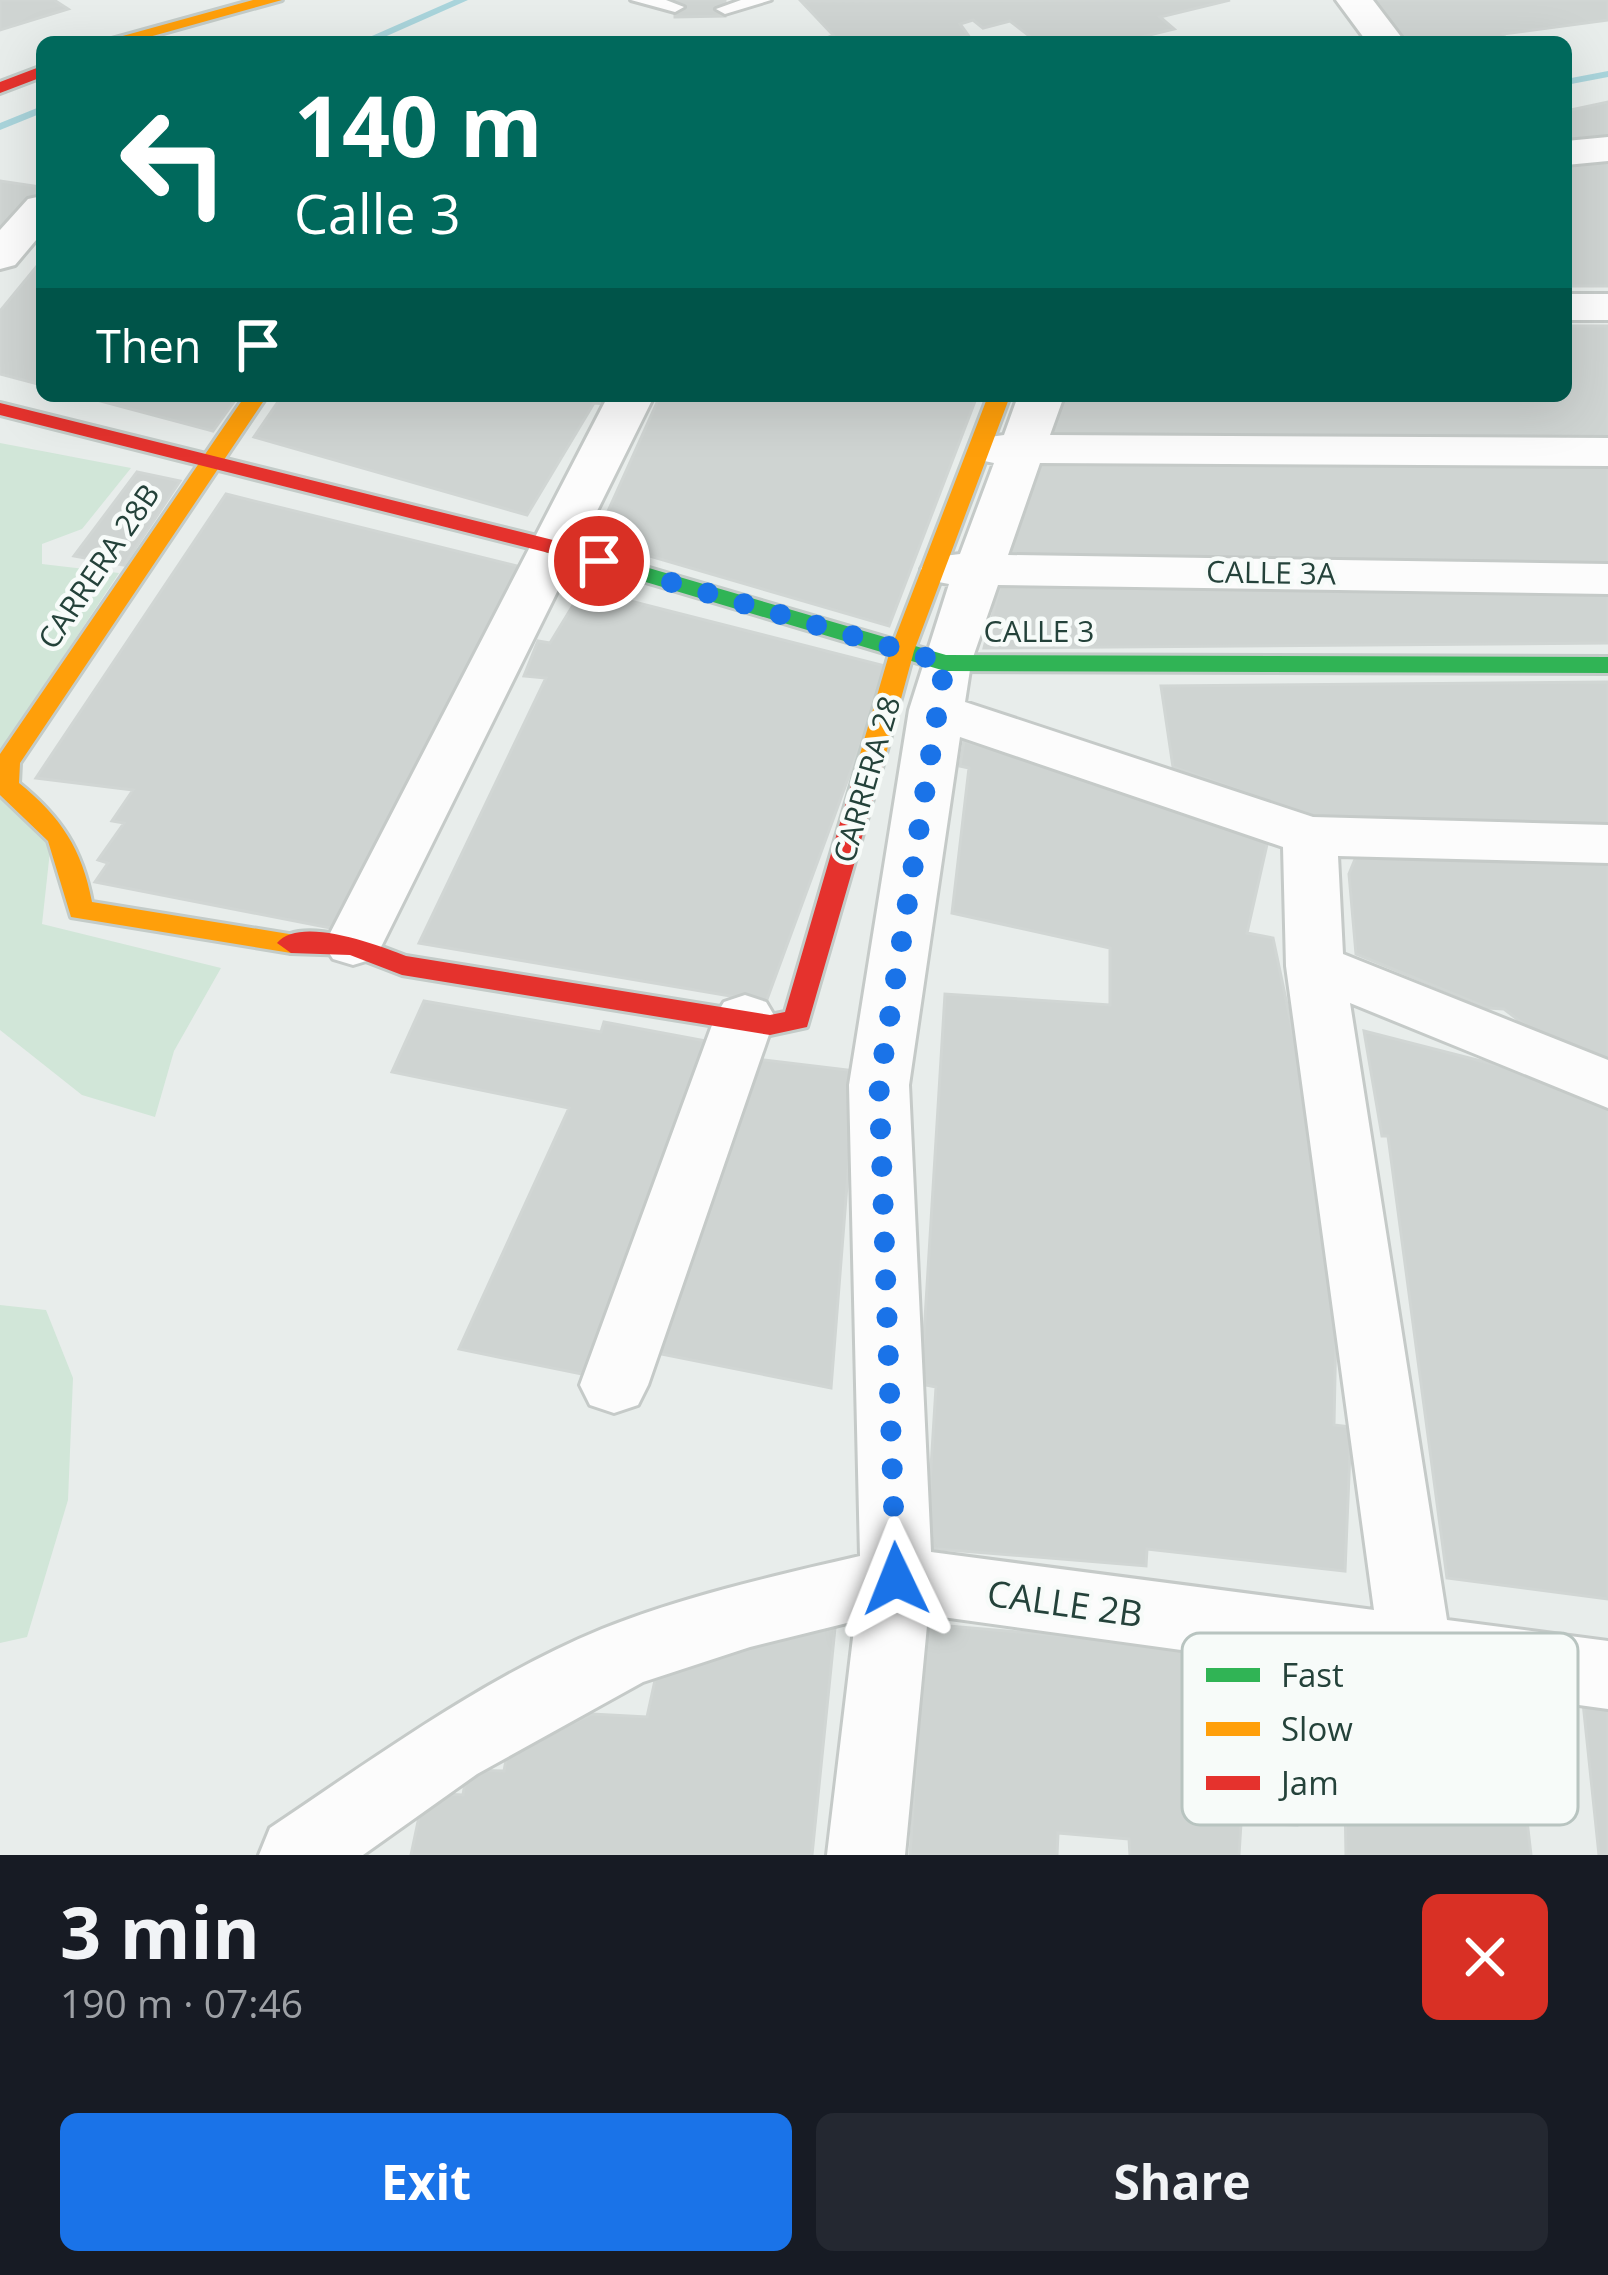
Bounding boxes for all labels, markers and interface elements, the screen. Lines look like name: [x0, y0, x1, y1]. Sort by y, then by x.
text: 140 m: [294, 67, 542, 182]
icon: left: [96, 84, 252, 240]
text: Calle 3: [294, 176, 461, 250]
icon: arrive: [225, 312, 291, 378]
text: Then: [96, 315, 201, 376]
street label: CARRERA 28B: [28, 476, 168, 656]
pin: [548, 510, 650, 612]
icon: arrive: [566, 528, 632, 594]
street label: CALLE 3A: [1206, 550, 1336, 594]
street label: CALLE 3: [984, 610, 1094, 651]
street label: CARRERA 28: [823, 691, 909, 867]
position arrow: [833, 1516, 959, 1642]
street label: CALLE 2B: [984, 1568, 1146, 1638]
legend: [1182, 1633, 1578, 1825]
text: Fast: [1281, 1652, 1344, 1697]
text: Slow: [1281, 1706, 1353, 1751]
text: Jam: [1278, 1760, 1339, 1805]
text: 3 min: [60, 1882, 260, 1980]
button: close: [1422, 1894, 1548, 2020]
text: 190 m · 07:46: [60, 1976, 303, 2029]
button: Exit: [60, 2113, 792, 2251]
button: Share: [816, 2113, 1548, 2251]

